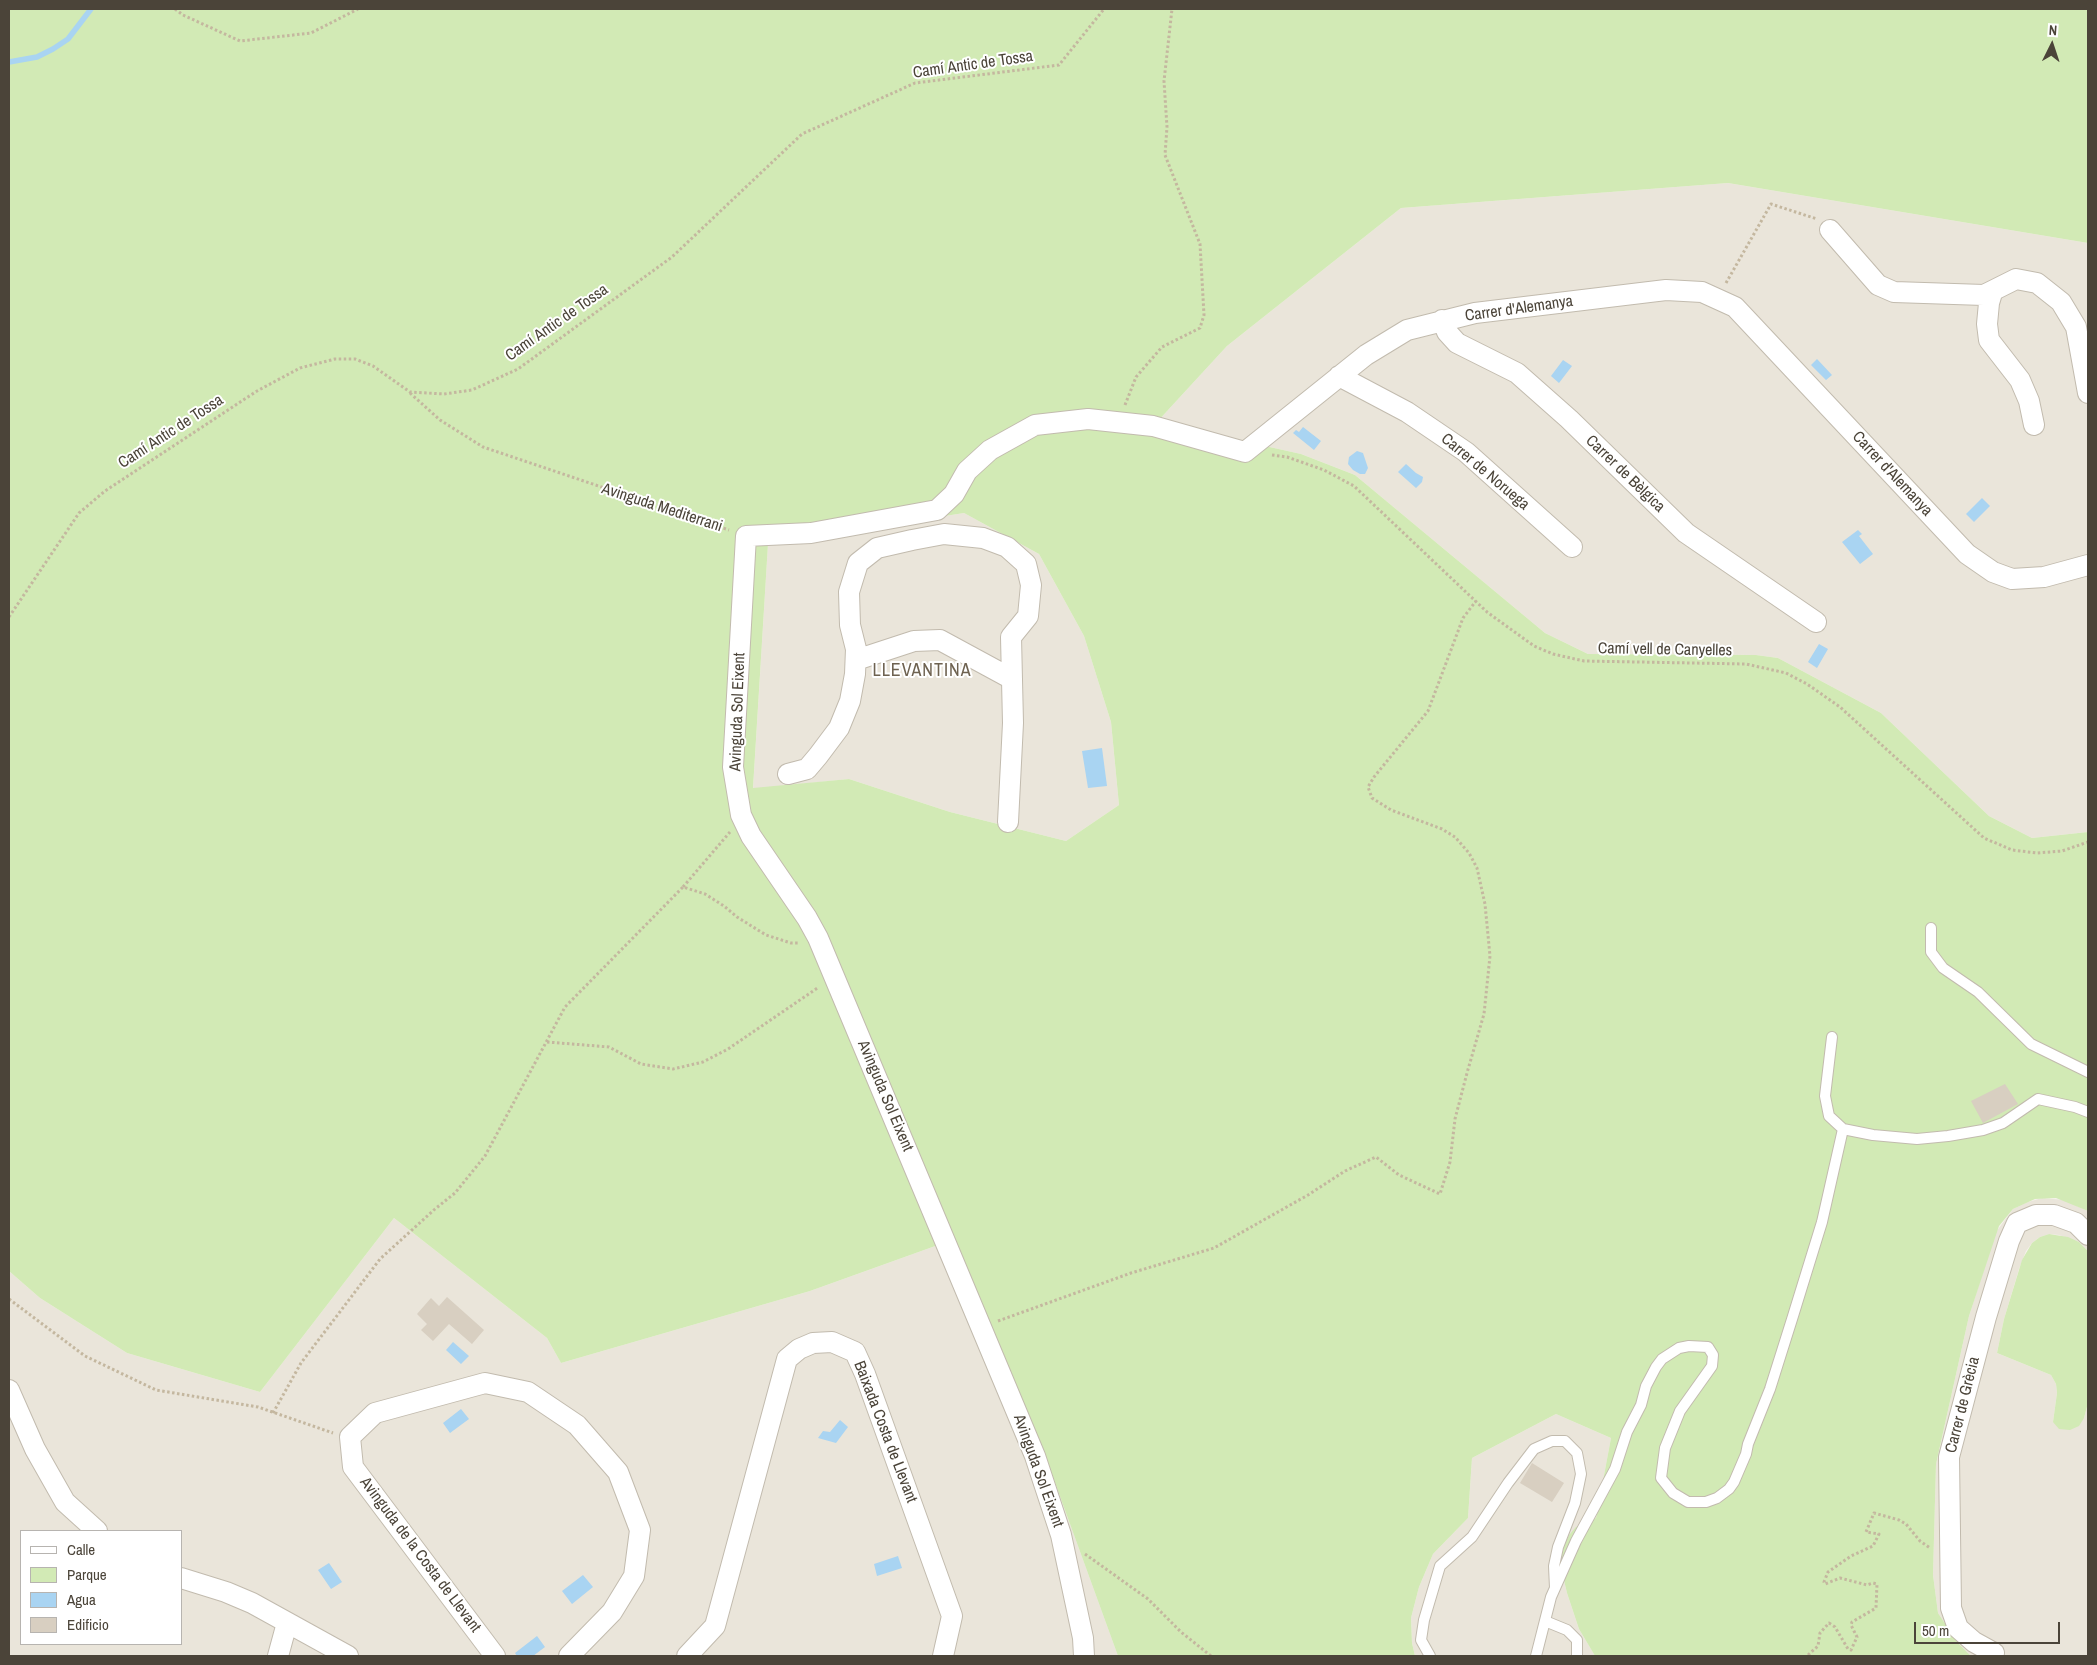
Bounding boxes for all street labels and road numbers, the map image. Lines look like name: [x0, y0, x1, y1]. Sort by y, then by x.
street label: Camí Antic de Tossa: [912, 47, 1034, 83]
street label: Camí Antic de Tossa: [502, 280, 612, 366]
street label: Carrer d'Alemanya: [1464, 292, 1574, 326]
street label: Camí Antic de Tossa: [115, 391, 227, 473]
street label: Carrer d'Alemanya: [1848, 428, 1936, 520]
street label: Carrer de Noruega: [1437, 429, 1533, 515]
street label: Carrer de Bèlgica: [1581, 431, 1669, 517]
street label: Avinguda Mediterrani: [599, 479, 725, 537]
street label: Camí vell de Canyelles: [1598, 639, 1732, 661]
street label: Avinguda Sol Eixent: [726, 652, 750, 772]
street label: Avinguda Sol Eixent: [853, 1038, 917, 1154]
street label: Carrer de Grècia: [1942, 1355, 1984, 1455]
street label: Baixada Costa de Llevant: [849, 1358, 921, 1506]
street label: Avinguda Sol Eixent: [1009, 1412, 1067, 1530]
street label: Avinguda de la Costa de Llevant: [355, 1474, 485, 1636]

